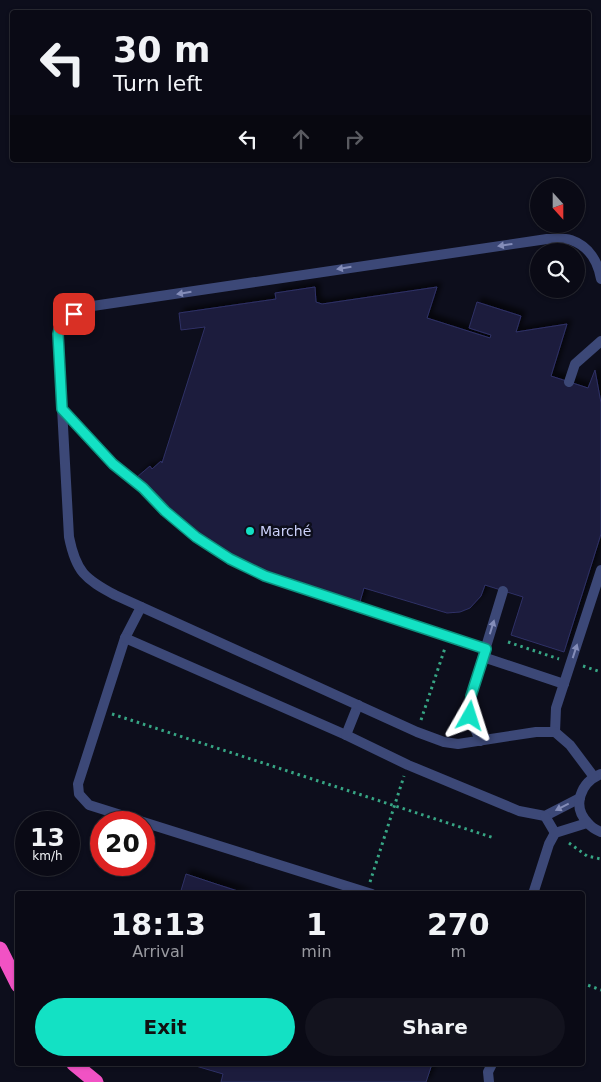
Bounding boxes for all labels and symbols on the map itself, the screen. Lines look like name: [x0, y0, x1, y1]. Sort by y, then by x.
north arrow: [530, 178, 585, 232]
one-way arrow: [497, 241, 513, 249]
one-way arrow: [336, 265, 352, 273]
one-way arrow: [175, 289, 191, 297]
pin: [53, 293, 95, 335]
place label: Marché: [260, 523, 311, 539]
marker: Marché: [244, 525, 256, 537]
one-way arrow: [489, 619, 497, 634]
one-way arrow: [571, 643, 579, 658]
position arrow: [443, 689, 495, 741]
one-way arrow: [555, 803, 569, 811]
speed limit sign: 20: [90, 811, 155, 876]

